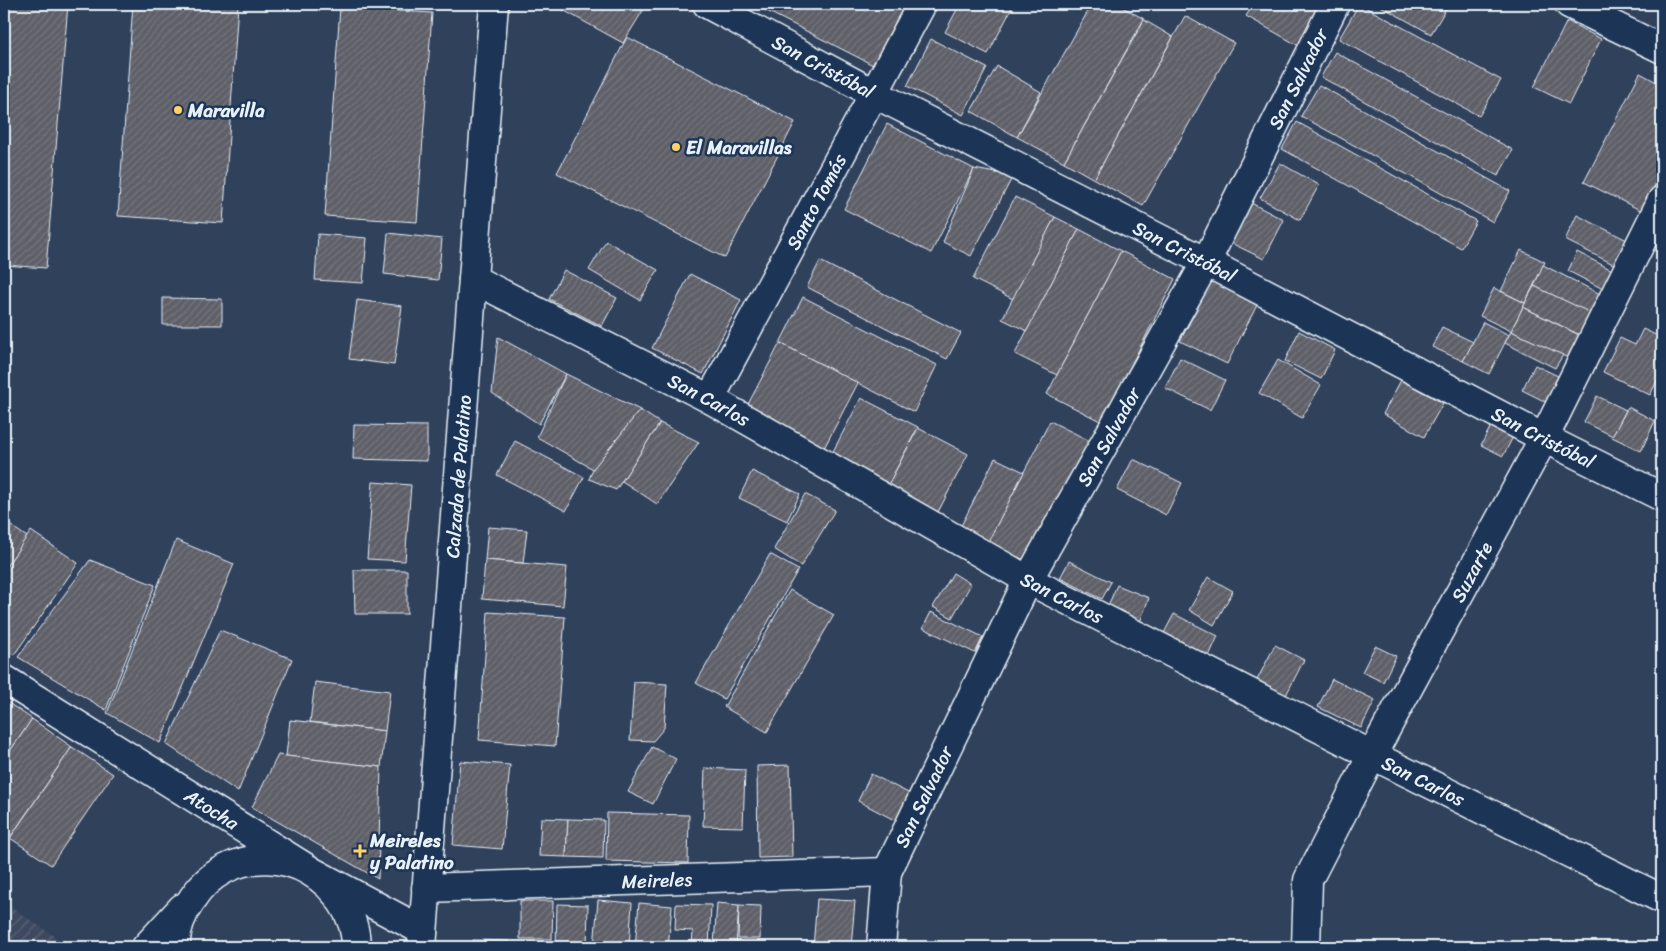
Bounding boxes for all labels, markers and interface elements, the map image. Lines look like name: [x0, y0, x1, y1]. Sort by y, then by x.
street label: San Salvador: [1259, 21, 1338, 135]
street label: San Cristóbal: [766, 26, 881, 108]
place label: Maravilla: [187, 94, 265, 127]
marker: Maravilla: [172, 104, 184, 116]
place label: El Maravillas: [686, 131, 793, 164]
marker: El Maravillas: [670, 141, 682, 153]
street label: Santo Tomás: [777, 147, 856, 256]
street label: San Cristóbal: [1127, 212, 1243, 292]
street label: San Carlos: [662, 364, 756, 436]
street label: San Salvador: [1068, 380, 1150, 493]
street label: Calzada de Palatino: [436, 393, 481, 559]
street label: San Cristóbal: [1486, 397, 1601, 478]
street label: Suzarte: [1442, 535, 1502, 609]
street label: San Carlos: [1014, 563, 1110, 633]
street label: San Salvador: [885, 739, 963, 853]
street label: San Carlos: [1376, 746, 1471, 816]
street label: Atocha: [177, 779, 246, 839]
place label: Meireles y Palatino: [369, 824, 454, 879]
marker: Meireles y Palatino: [354, 845, 366, 857]
street label: Meireles: [621, 863, 693, 898]

